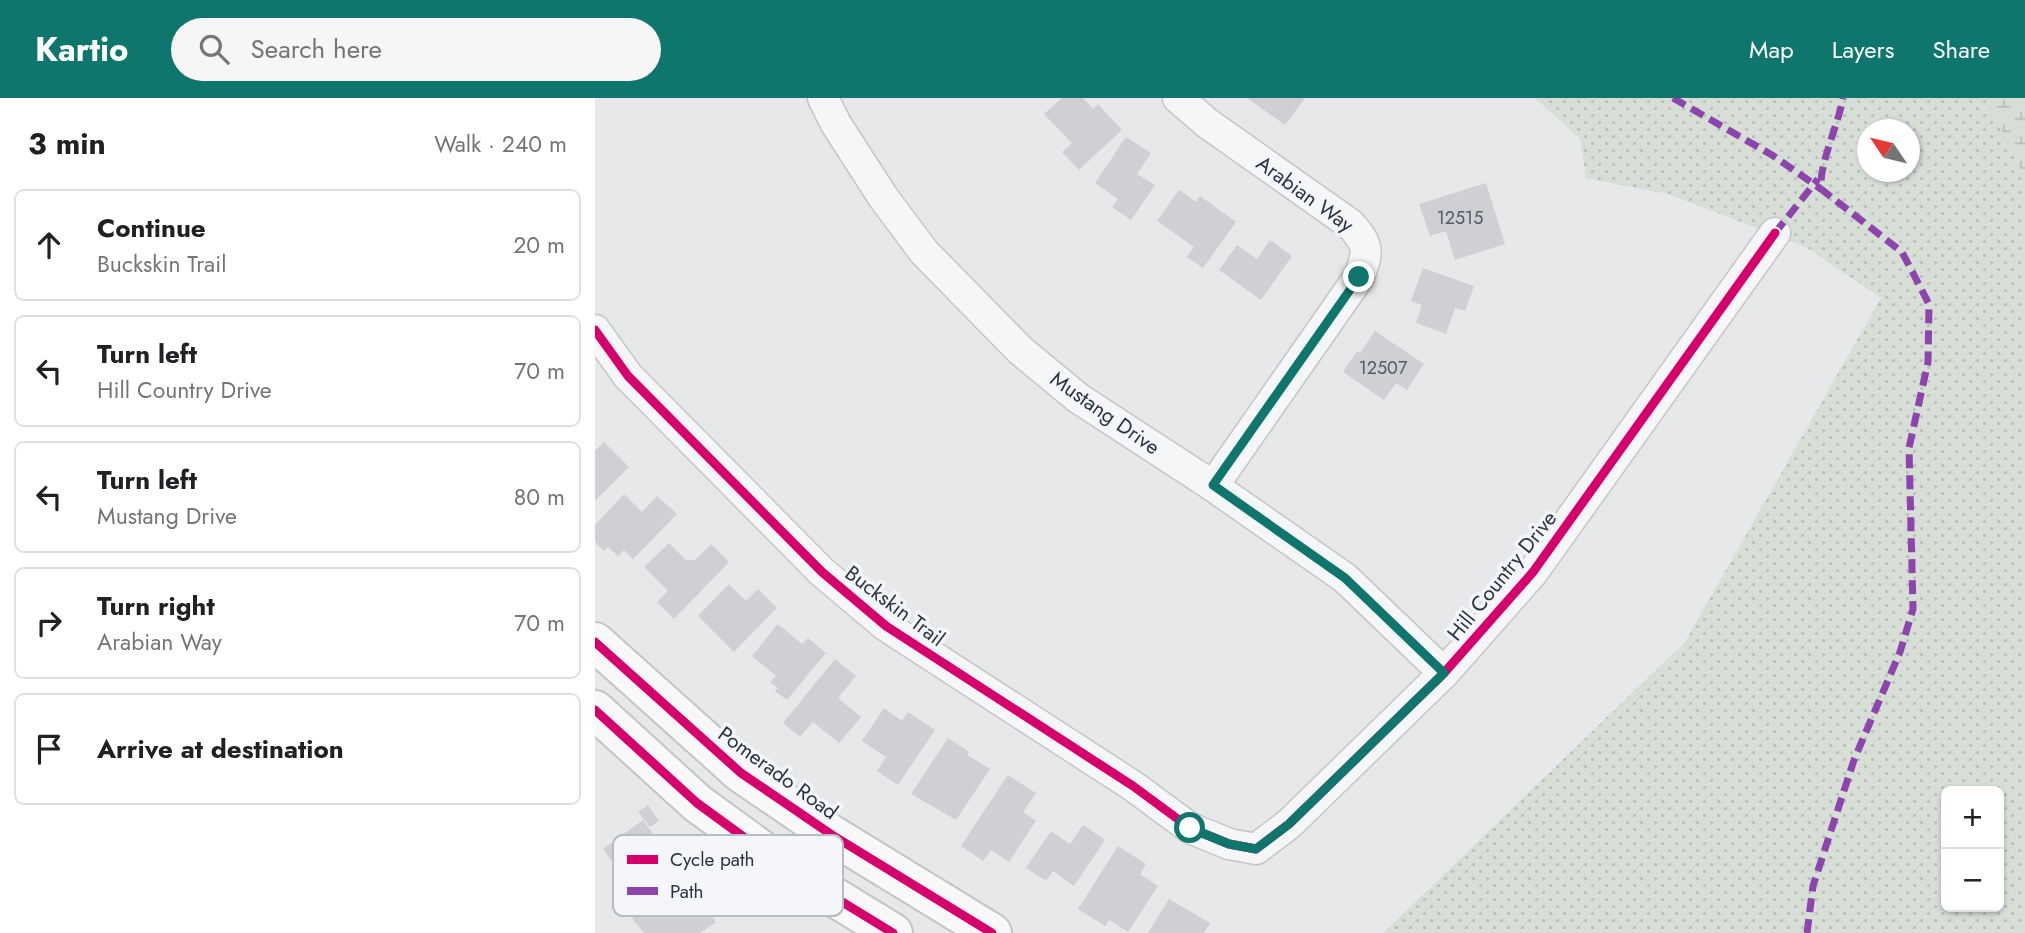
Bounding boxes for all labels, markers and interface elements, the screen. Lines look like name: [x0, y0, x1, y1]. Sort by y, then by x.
search box: [171, 18, 661, 81]
text: Kartio: [35, 26, 129, 73]
icon: search: [195, 30, 233, 68]
text: Search here: [251, 30, 382, 68]
text: Map: [1749, 32, 1794, 67]
text: Layers: [1832, 32, 1894, 67]
text: Share: [1932, 32, 1990, 67]
north arrow: [1857, 119, 1920, 182]
text: 3 min: [28, 122, 106, 165]
text: Walk · 240 m: [434, 127, 567, 161]
street label: Arabian Way: [1250, 148, 1361, 240]
house number: 12515: [1437, 205, 1483, 231]
text: Continue: [97, 209, 206, 247]
icon: ahead: [30, 226, 68, 264]
text: 20 m: [513, 228, 565, 262]
text: Buckskin Trail: [97, 247, 226, 281]
route end: [1343, 261, 1374, 292]
text: Turn left: [97, 335, 197, 373]
icon: left: [30, 352, 68, 390]
text: 70 m: [514, 354, 565, 388]
house number: 12507: [1359, 355, 1408, 381]
street label: Mustang Drive: [1044, 364, 1166, 462]
text: Hill Country Drive: [97, 373, 272, 407]
text: Turn left: [97, 461, 197, 499]
icon: left: [30, 478, 68, 516]
text: 80 m: [514, 480, 565, 514]
text: Mustang Drive: [97, 499, 237, 533]
street label: Hill Country Drive: [1440, 504, 1564, 647]
street label: Buckskin Trail: [839, 558, 951, 654]
text: Turn right: [97, 587, 215, 625]
icon: right: [30, 604, 68, 642]
text: 70 m: [514, 606, 565, 640]
text: Arabian Way: [97, 625, 222, 659]
street label: Pomerado Road: [712, 719, 844, 827]
icon: arrive: [30, 730, 68, 768]
text: Arrive at destination: [97, 730, 344, 768]
map controls: [1941, 786, 2004, 912]
button: +: [1941, 786, 2004, 849]
route start: [1174, 812, 1205, 843]
legend: [613, 835, 843, 916]
text: Cycle path: [670, 846, 755, 873]
button: −: [1941, 849, 2004, 912]
text: Path: [670, 878, 704, 905]

